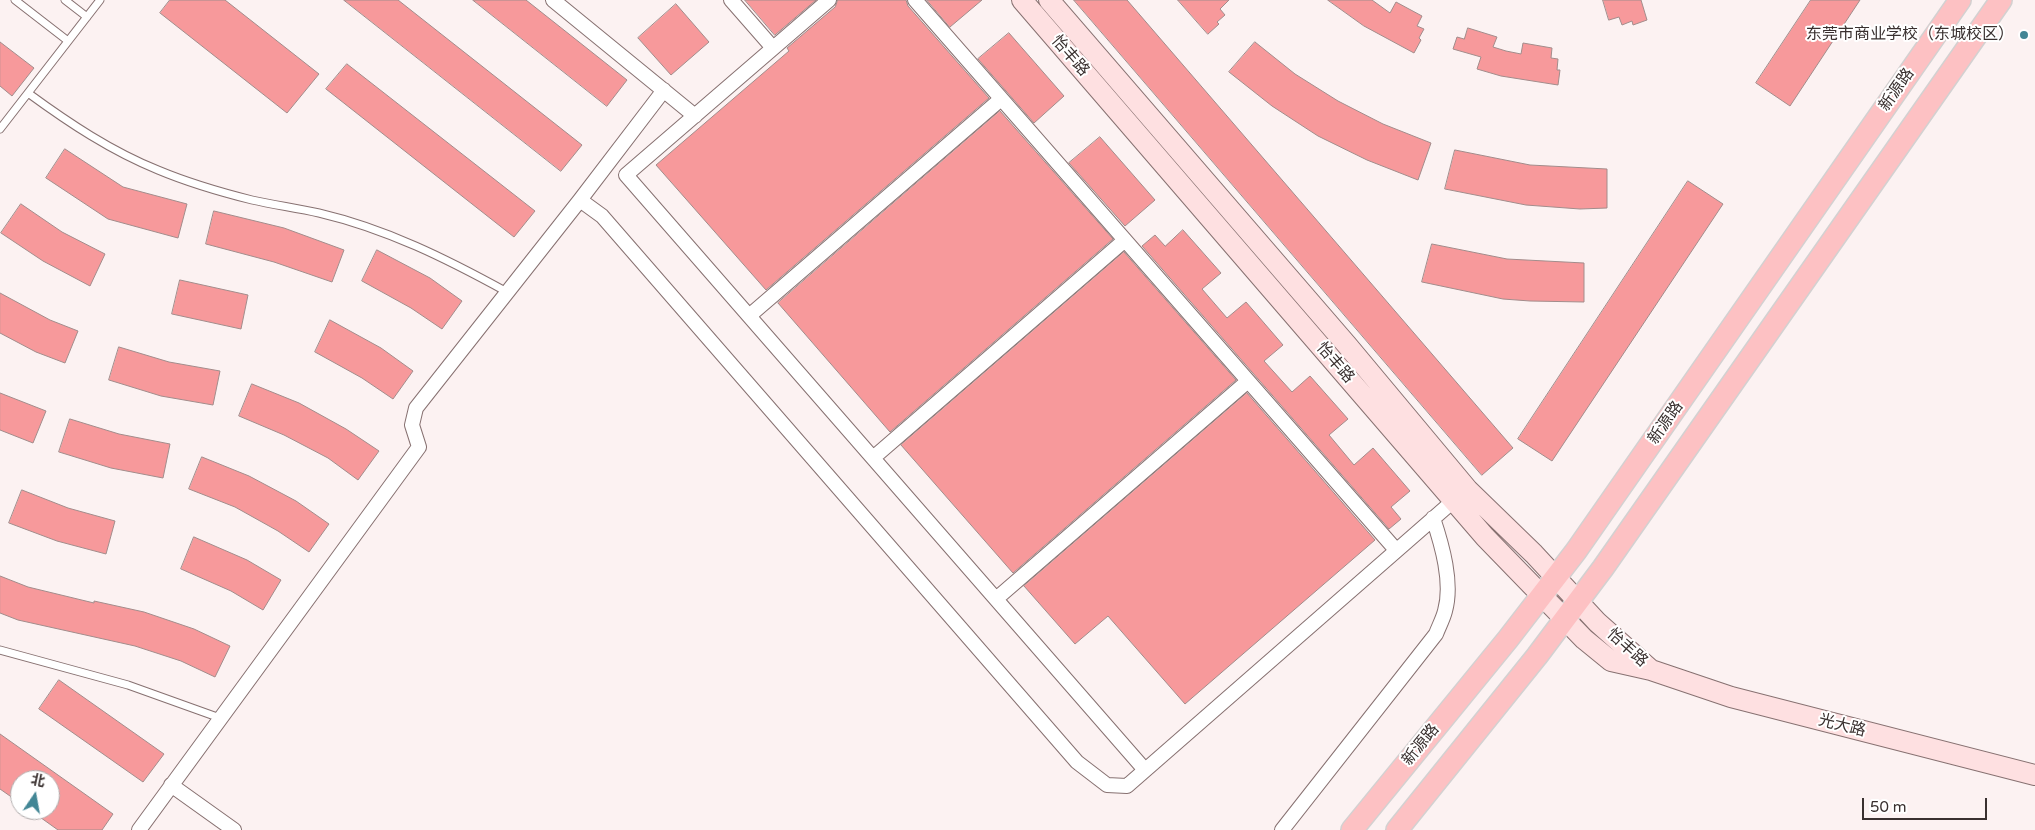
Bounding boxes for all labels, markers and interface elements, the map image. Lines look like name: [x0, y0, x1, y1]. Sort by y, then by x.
place label: 东莞市商业学校（东城校区）: [1806, 25, 2014, 45]
marker: 东莞市商业学校（东城校区）: [2018, 29, 2030, 41]
street label: 怡丰路: [1047, 32, 1093, 80]
street label: 新源路: [1875, 65, 1919, 115]
street label: 怡丰路: [1312, 339, 1358, 387]
street label: 新源路: [1644, 398, 1688, 448]
street label: 怡丰路: [1603, 625, 1651, 671]
street label: 光大路: [1816, 711, 1868, 741]
street label: 新源路: [1398, 720, 1444, 770]
north arrow: [10, 770, 60, 820]
text: 北: [29, 771, 47, 791]
scale bar: [1865, 788, 1990, 820]
text: 50 m: [1870, 798, 1907, 816]

